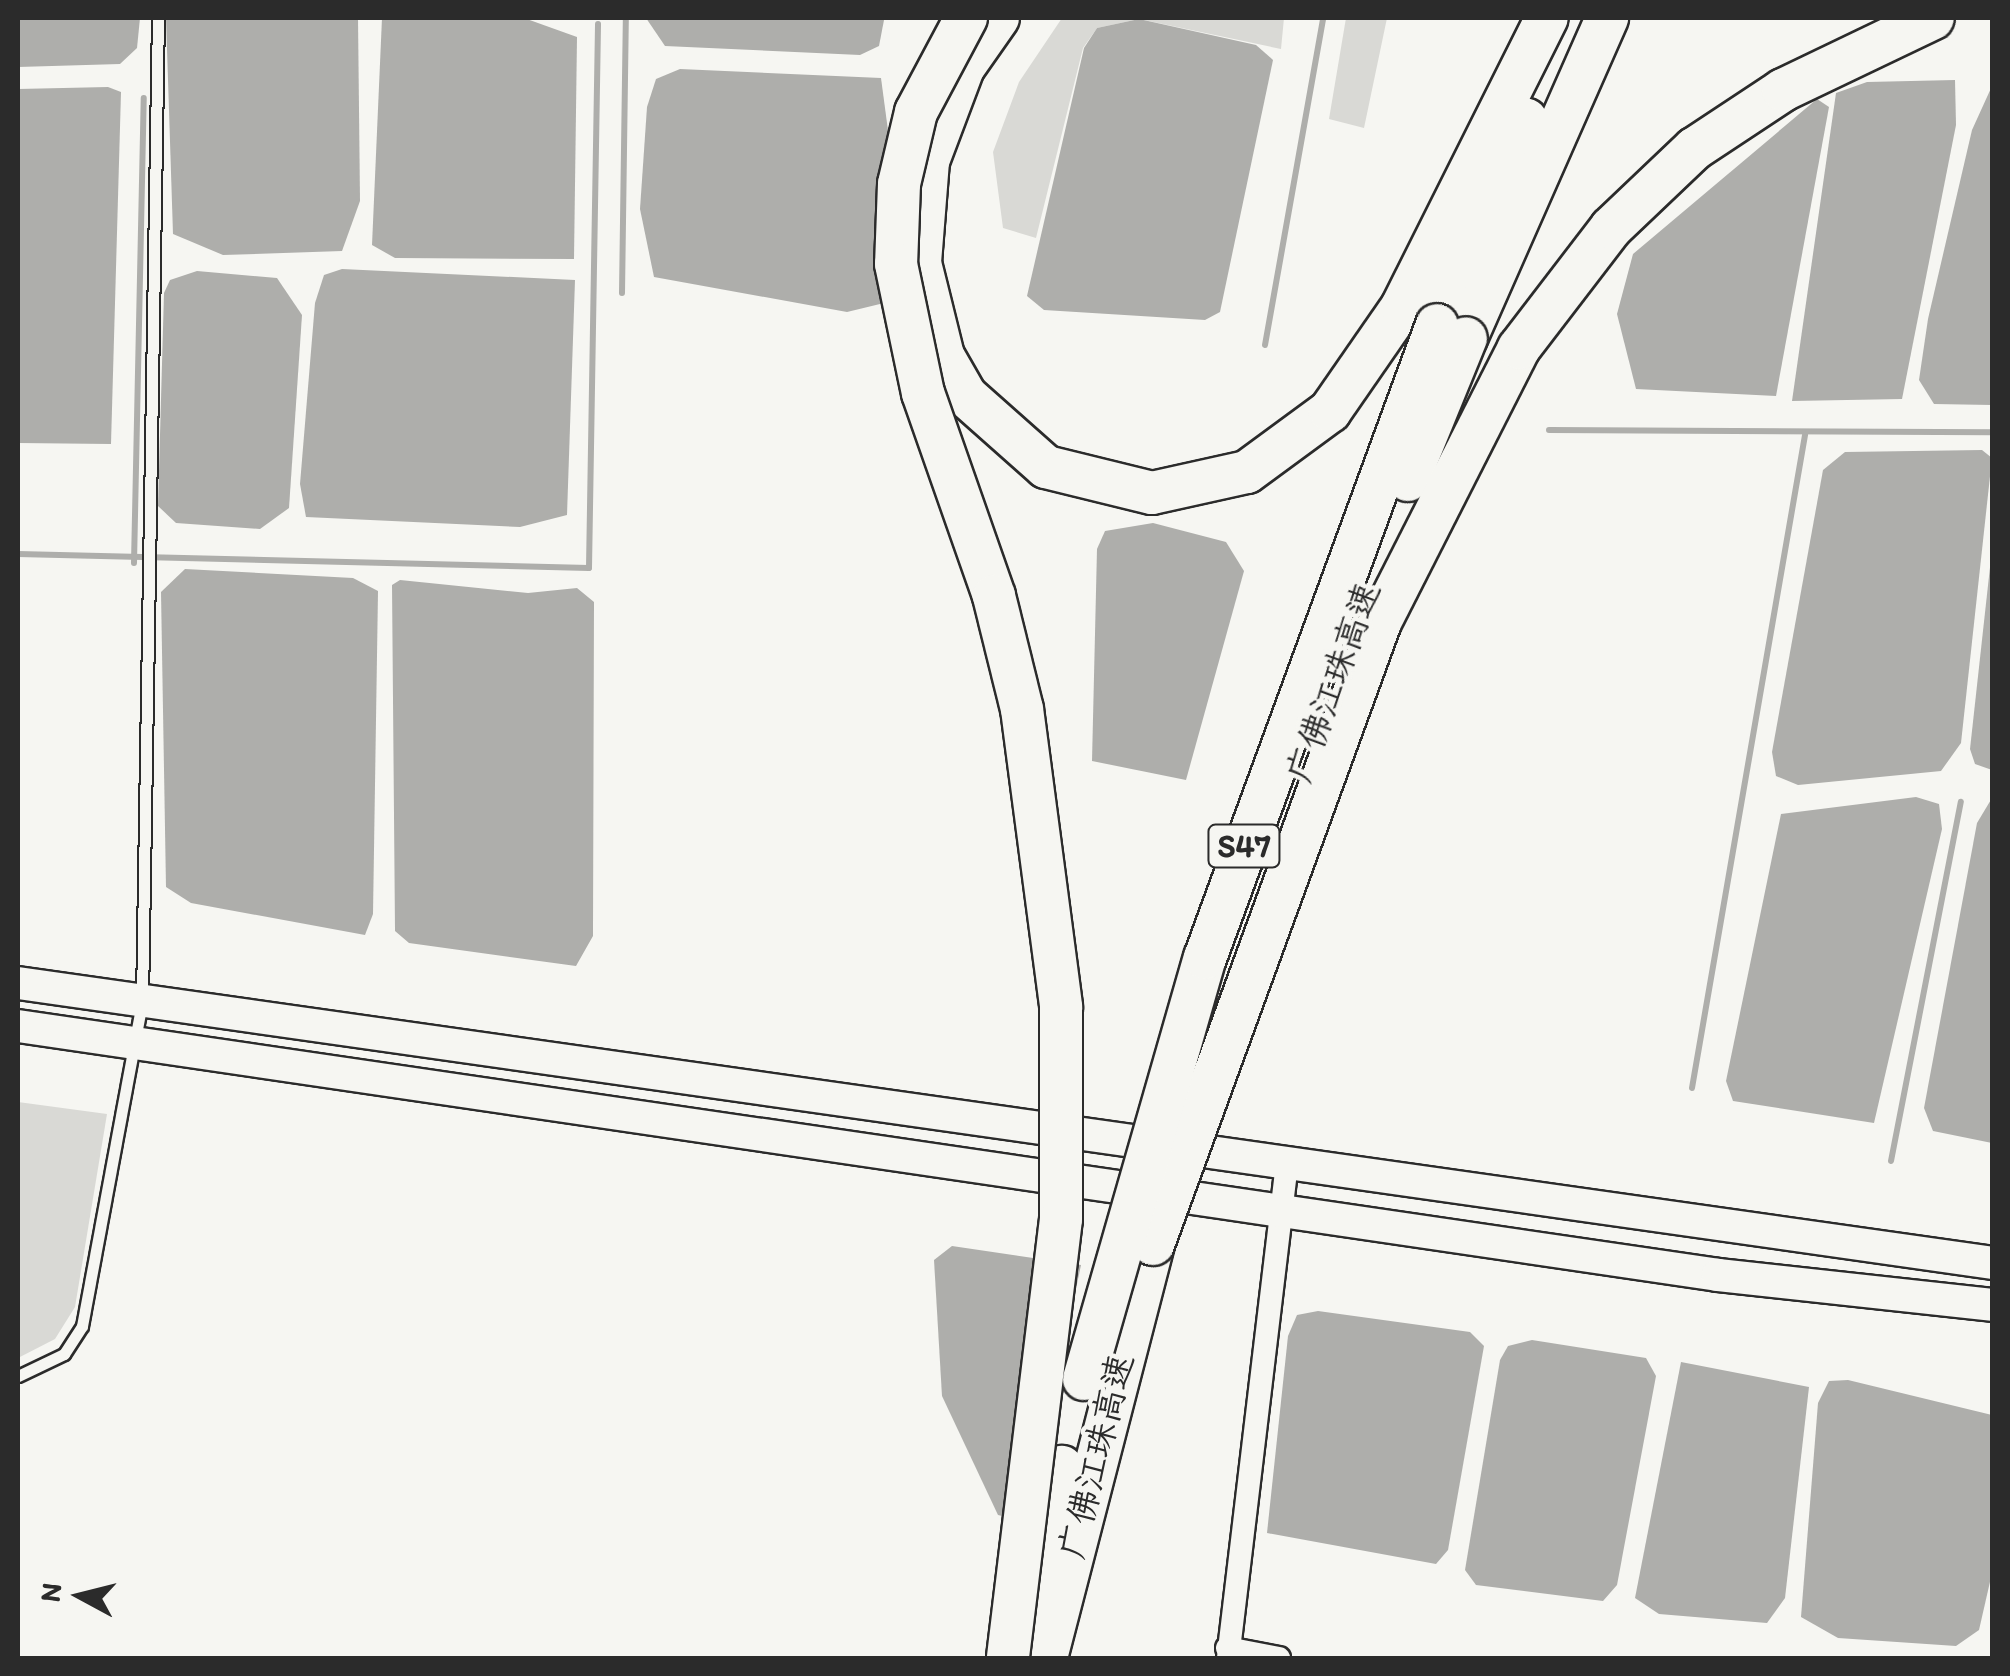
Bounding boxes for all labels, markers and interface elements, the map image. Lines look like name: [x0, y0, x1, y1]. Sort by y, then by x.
street label: 广佛江珠高速: [1277, 576, 1389, 788]
road number: S47: [1206, 819, 1282, 873]
street label: 广佛江珠高速: [1050, 1349, 1142, 1563]
north arrow: [30, 1546, 130, 1646]
text: N: [32, 1581, 68, 1604]

